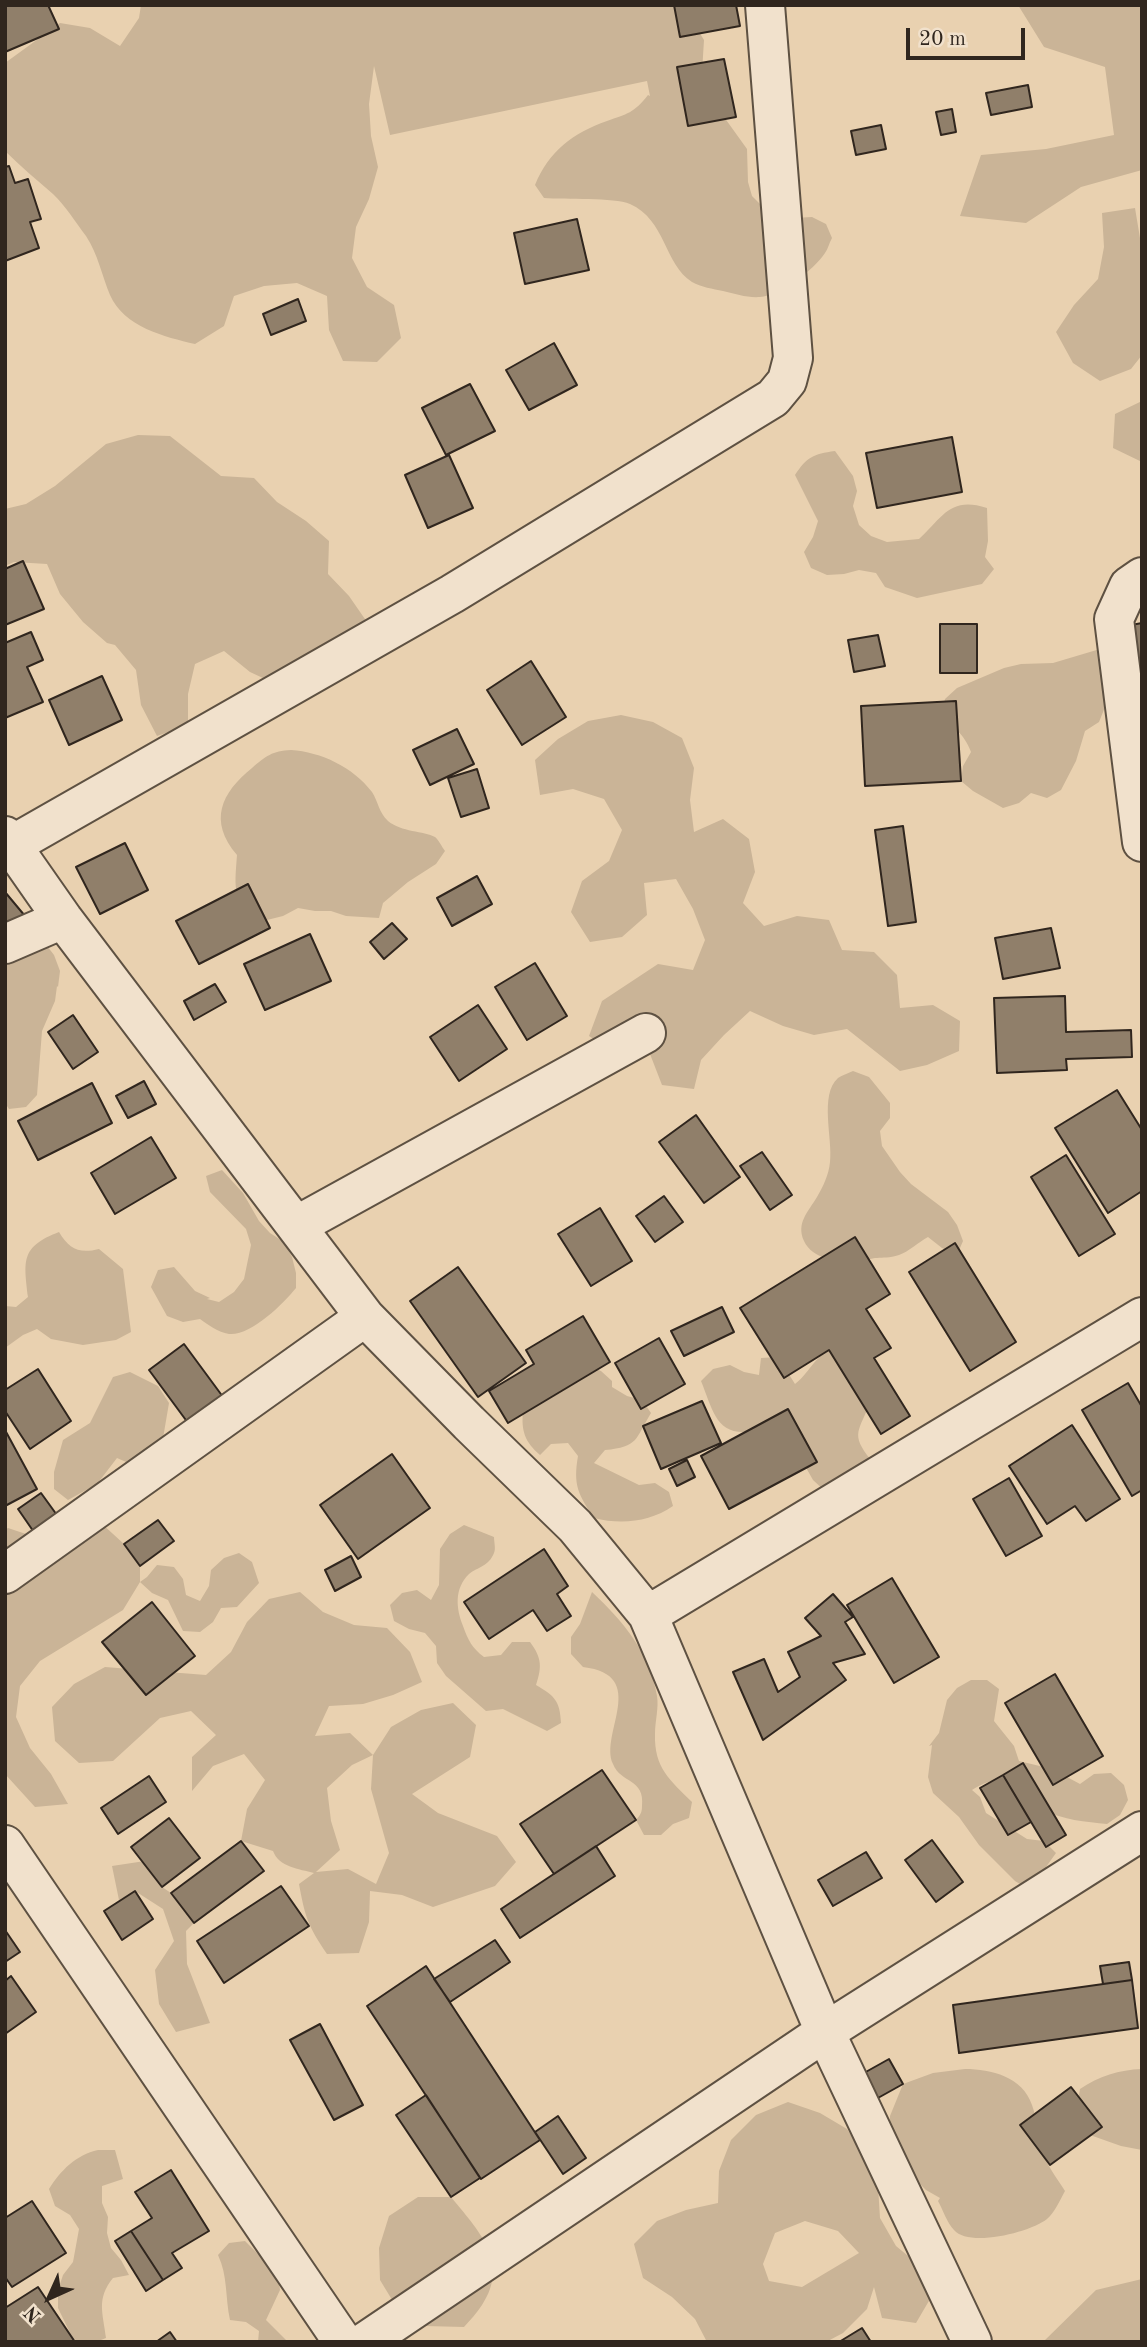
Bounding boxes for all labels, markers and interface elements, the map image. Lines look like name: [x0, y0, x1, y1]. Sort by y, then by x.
scale bar: [909, 14, 1028, 58]
text: 20 m: [919, 29, 966, 50]
north arrow: [14, 2263, 84, 2333]
text: N: [22, 2301, 46, 2325]

